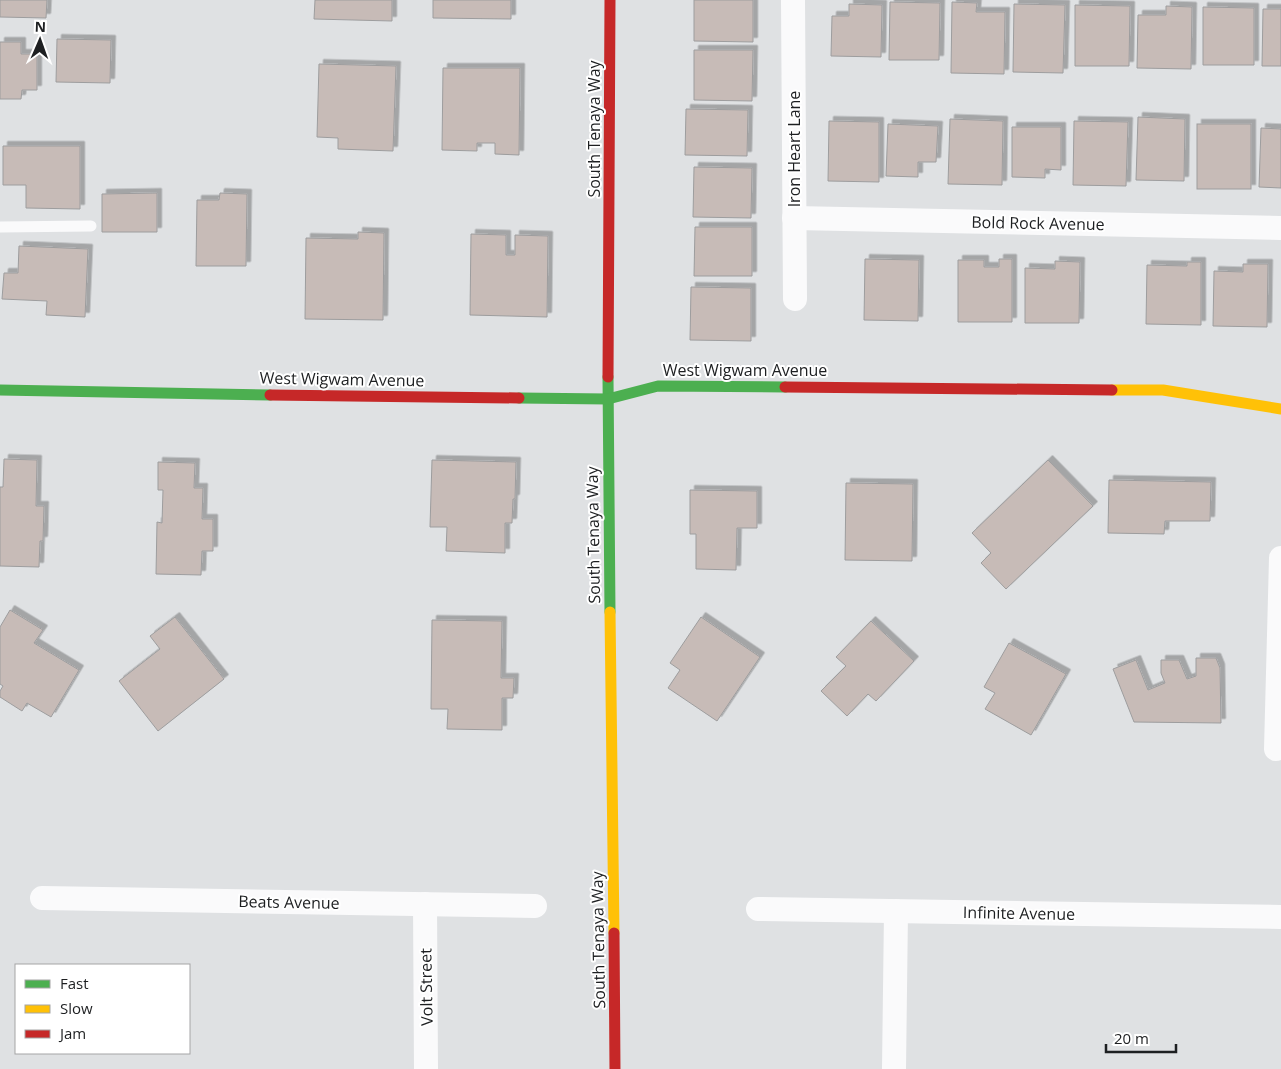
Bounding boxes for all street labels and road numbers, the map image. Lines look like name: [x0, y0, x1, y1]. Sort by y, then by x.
street label: South Tenaya Way: [583, 59, 605, 198]
street label: Iron Heart Lane: [783, 91, 805, 207]
street label: Bold Rock Avenue: [971, 211, 1105, 235]
street label: West Wigwam Avenue: [663, 359, 827, 381]
street label: West Wigwam Avenue: [259, 367, 425, 391]
street label: South Tenaya Way: [581, 465, 605, 604]
street label: South Tenaya Way: [586, 870, 610, 1009]
street label: Beats Avenue: [238, 890, 340, 914]
street label: Infinite Avenue: [963, 901, 1075, 925]
street label: Volt Street: [414, 948, 438, 1026]

